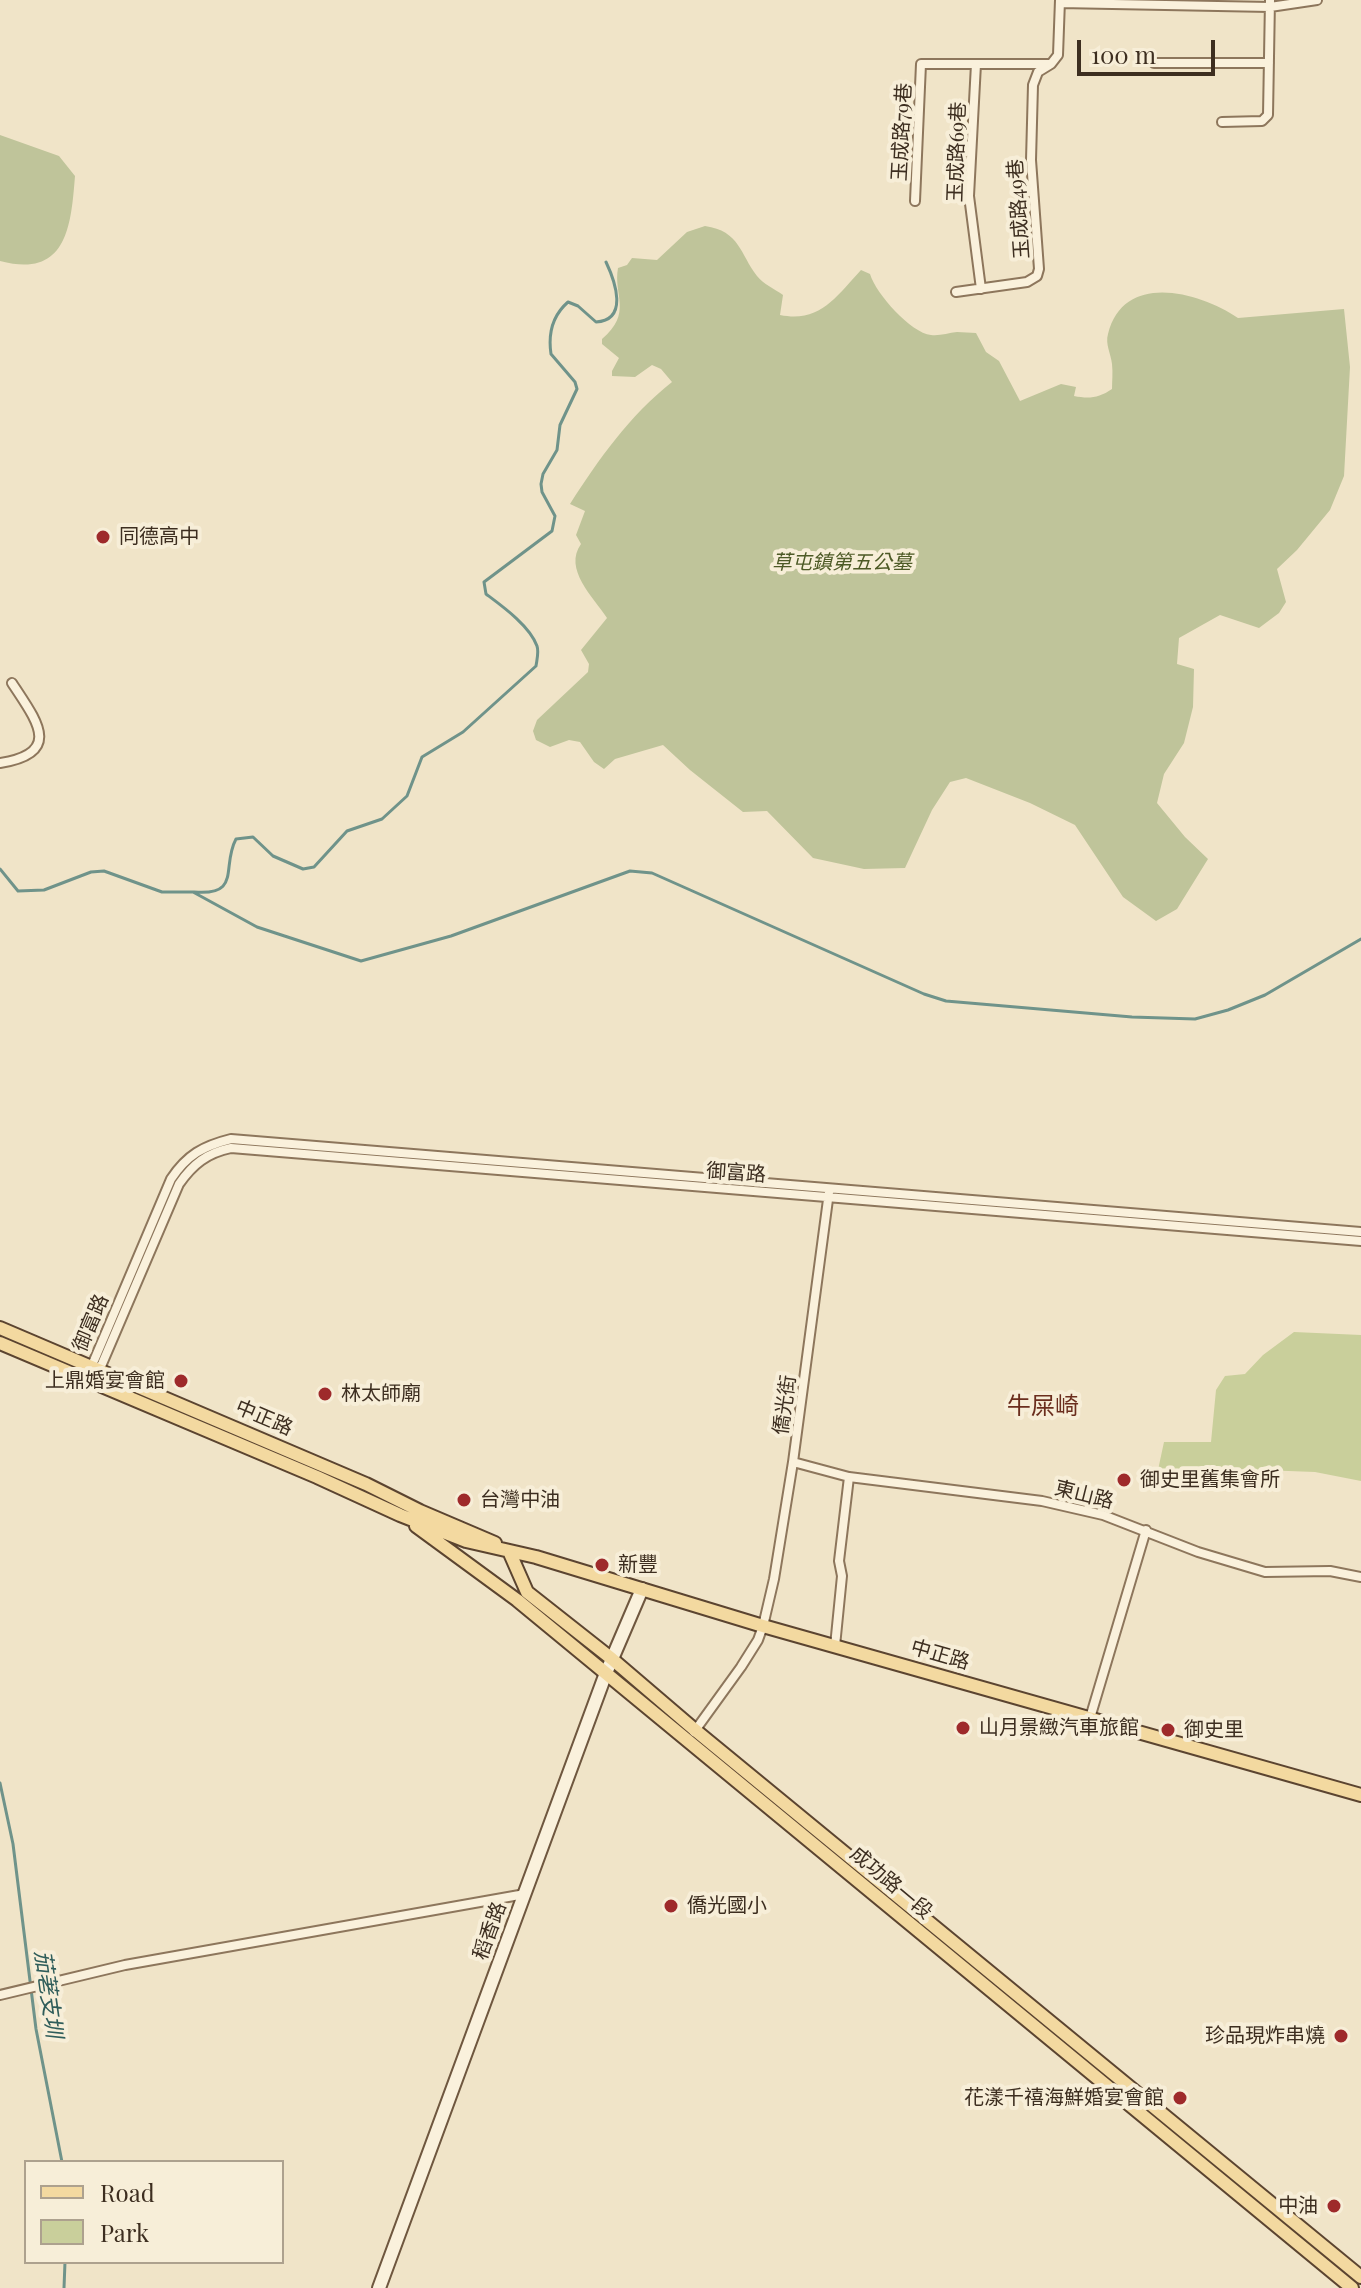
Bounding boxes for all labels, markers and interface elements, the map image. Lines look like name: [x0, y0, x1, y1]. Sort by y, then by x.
scale bar: [1081, 24, 1219, 74]
text: 100 m: [1091, 38, 1156, 70]
street label: 玉成路79巷: [887, 82, 917, 182]
street label: 玉成路69巷: [943, 101, 971, 203]
street label: 玉成路49巷: [1004, 158, 1034, 260]
place label: 同德高中: [119, 525, 199, 549]
marker: 同德高中: [94, 528, 112, 546]
park label: 草屯鎮第五公墓: [772, 551, 912, 575]
street label: 御富路: [705, 1159, 767, 1187]
street label: 御富路: [68, 1291, 114, 1355]
place label: 上鼎婚宴會館: [45, 1369, 165, 1393]
marker: 上鼎婚宴會館: [172, 1372, 190, 1390]
street label: 僑光街: [769, 1374, 801, 1436]
place label: 林太師廟: [341, 1382, 421, 1406]
marker: 林太師廟: [316, 1385, 334, 1403]
district label: 牛屎崎: [1007, 1393, 1079, 1421]
street label: 中正路: [232, 1395, 296, 1441]
place label: 御史里舊集會所: [1140, 1468, 1280, 1492]
marker: 御史里舊集會所: [1115, 1471, 1133, 1489]
street label: 東山路: [1052, 1476, 1116, 1514]
place label: 台灣中油: [480, 1488, 560, 1512]
marker: 台灣中油: [455, 1491, 473, 1509]
place label: 新豐: [618, 1553, 658, 1577]
marker: 新豐: [593, 1556, 611, 1574]
street label: 中正路: [908, 1635, 972, 1675]
place label: 山月景緻汽車旅館: [979, 1716, 1139, 1740]
place label: 御史里: [1184, 1718, 1244, 1742]
marker: 山月景緻汽車旅館: [954, 1719, 972, 1737]
marker: 御史里: [1159, 1721, 1177, 1739]
street label: 成功路一段: [845, 1842, 937, 1924]
place label: 僑光國小: [687, 1894, 767, 1918]
marker: 僑光國小: [662, 1897, 680, 1915]
street label: 稻香路: [468, 1899, 512, 1963]
water label: 茄荖支圳: [29, 1949, 67, 2039]
place label: 珍品現炸串燒: [1205, 2024, 1325, 2048]
marker: 珍品現炸串燒: [1332, 2027, 1350, 2045]
place label: 花漾千禧海鮮婚宴會館: [964, 2086, 1164, 2110]
marker: 花漾千禧海鮮婚宴會館: [1171, 2089, 1189, 2107]
legend: [24, 2160, 284, 2264]
text: Road: [100, 2176, 155, 2208]
place label: 中油: [1278, 2194, 1318, 2218]
marker: 中油: [1325, 2197, 1343, 2215]
text: Park: [100, 2216, 149, 2248]

